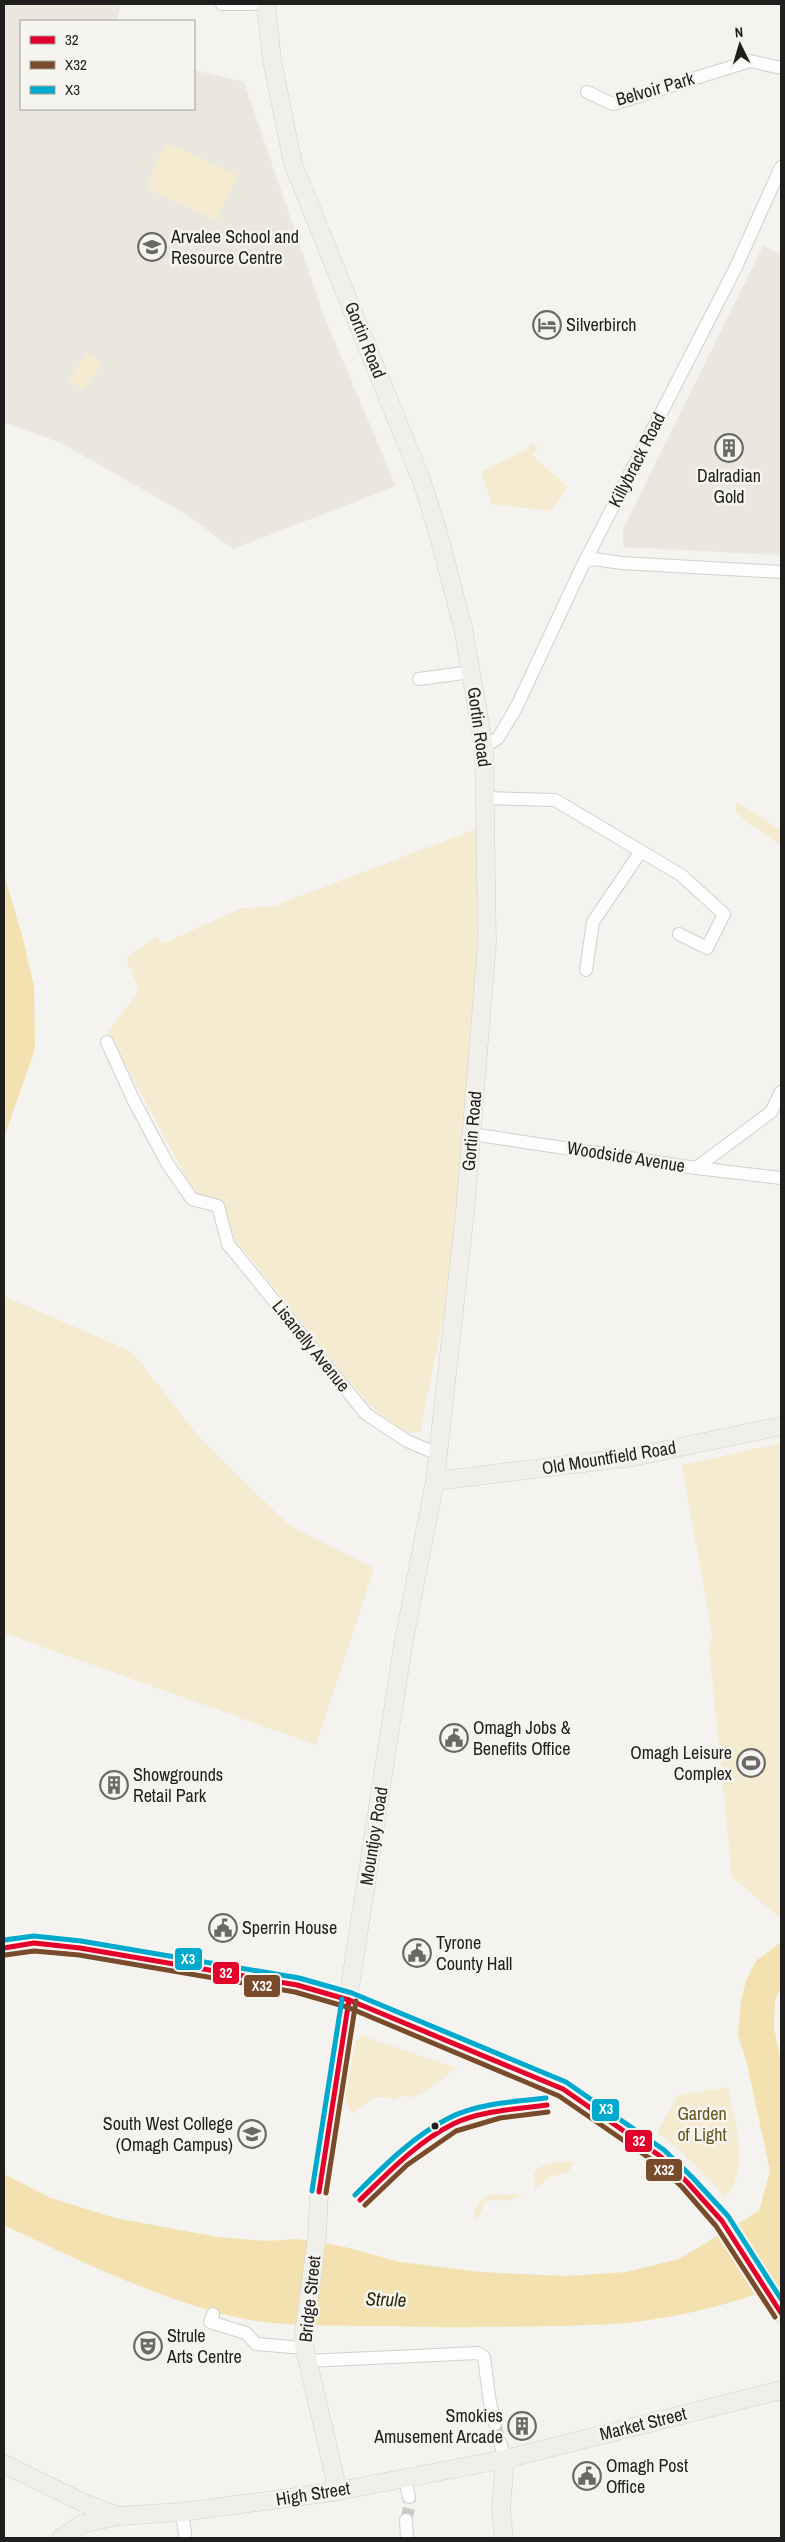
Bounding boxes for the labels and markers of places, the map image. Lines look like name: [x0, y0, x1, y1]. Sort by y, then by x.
place label: Arvalee School and Resource Centre: [170, 224, 299, 270]
school or university icon: Arvalee School and Resource Centre: [137, 232, 167, 262]
hotel icon: Silverbirch: [532, 310, 562, 340]
place label: Silverbirch: [566, 312, 637, 337]
building icon: Dalradian Gold: [714, 433, 744, 463]
place label: Dalradian Gold: [697, 463, 761, 509]
place label: Omagh Jobs & Benefits Office: [473, 1715, 571, 1761]
public building icon: Omagh Jobs & Benefits Office: [439, 1723, 469, 1753]
place label: Omagh Leisure Complex: [630, 1740, 733, 1786]
sports icon: Omagh Leisure Complex: [736, 1748, 766, 1778]
place label: Showgrounds Retail Park: [133, 1762, 223, 1808]
building icon: Showgrounds Retail Park: [99, 1770, 129, 1800]
public building icon: Sperrin House: [208, 1913, 238, 1943]
place label: Sperrin House: [242, 1915, 337, 1940]
place label: Tyrone County Hall: [436, 1930, 512, 1976]
public building icon: Tyrone County Hall: [402, 1938, 432, 1968]
place label: South West College (Omagh Campus): [103, 2111, 233, 2157]
school or university icon: South West College (Omagh Campus): [237, 2119, 267, 2149]
unlabelled marker: [430, 2121, 440, 2131]
place label: Strule Arts Centre: [166, 2323, 242, 2369]
theatre icon: Strule Arts Centre: [133, 2331, 163, 2361]
place label: Smokies Amusement Arcade: [373, 2403, 503, 2449]
building icon: Smokies Amusement Arcade: [507, 2411, 537, 2441]
place label: Omagh Post Office: [606, 2453, 688, 2499]
public building icon: Omagh Post Office: [572, 2461, 602, 2491]

